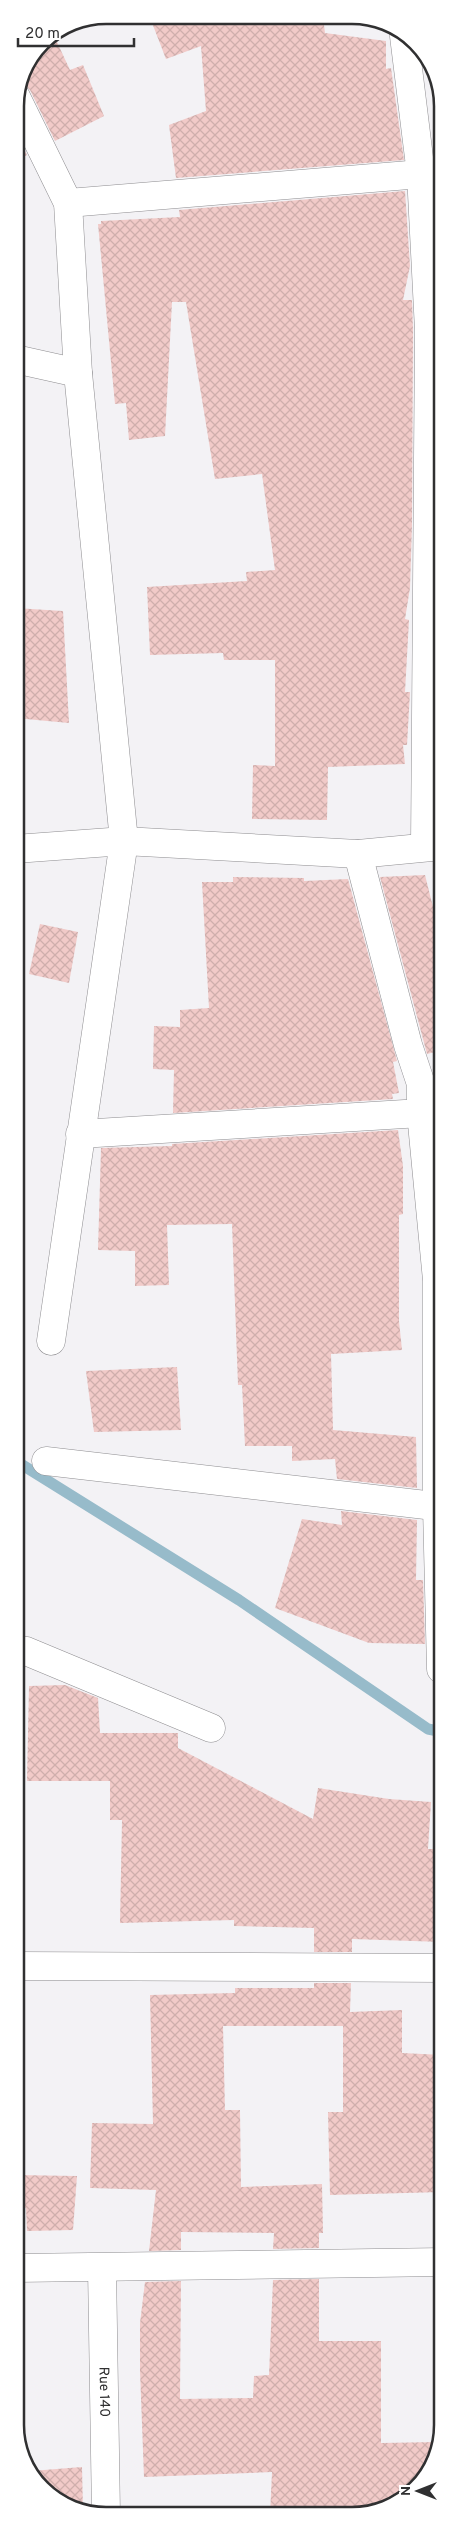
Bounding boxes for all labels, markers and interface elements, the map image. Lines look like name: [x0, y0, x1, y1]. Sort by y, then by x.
scale bar: [18, 15, 134, 47]
text: 20 m: [25, 25, 60, 44]
street label: Rue 140: [95, 2367, 113, 2417]
north arrow: [393, 2466, 443, 2516]
text: N: [398, 2486, 415, 2496]

